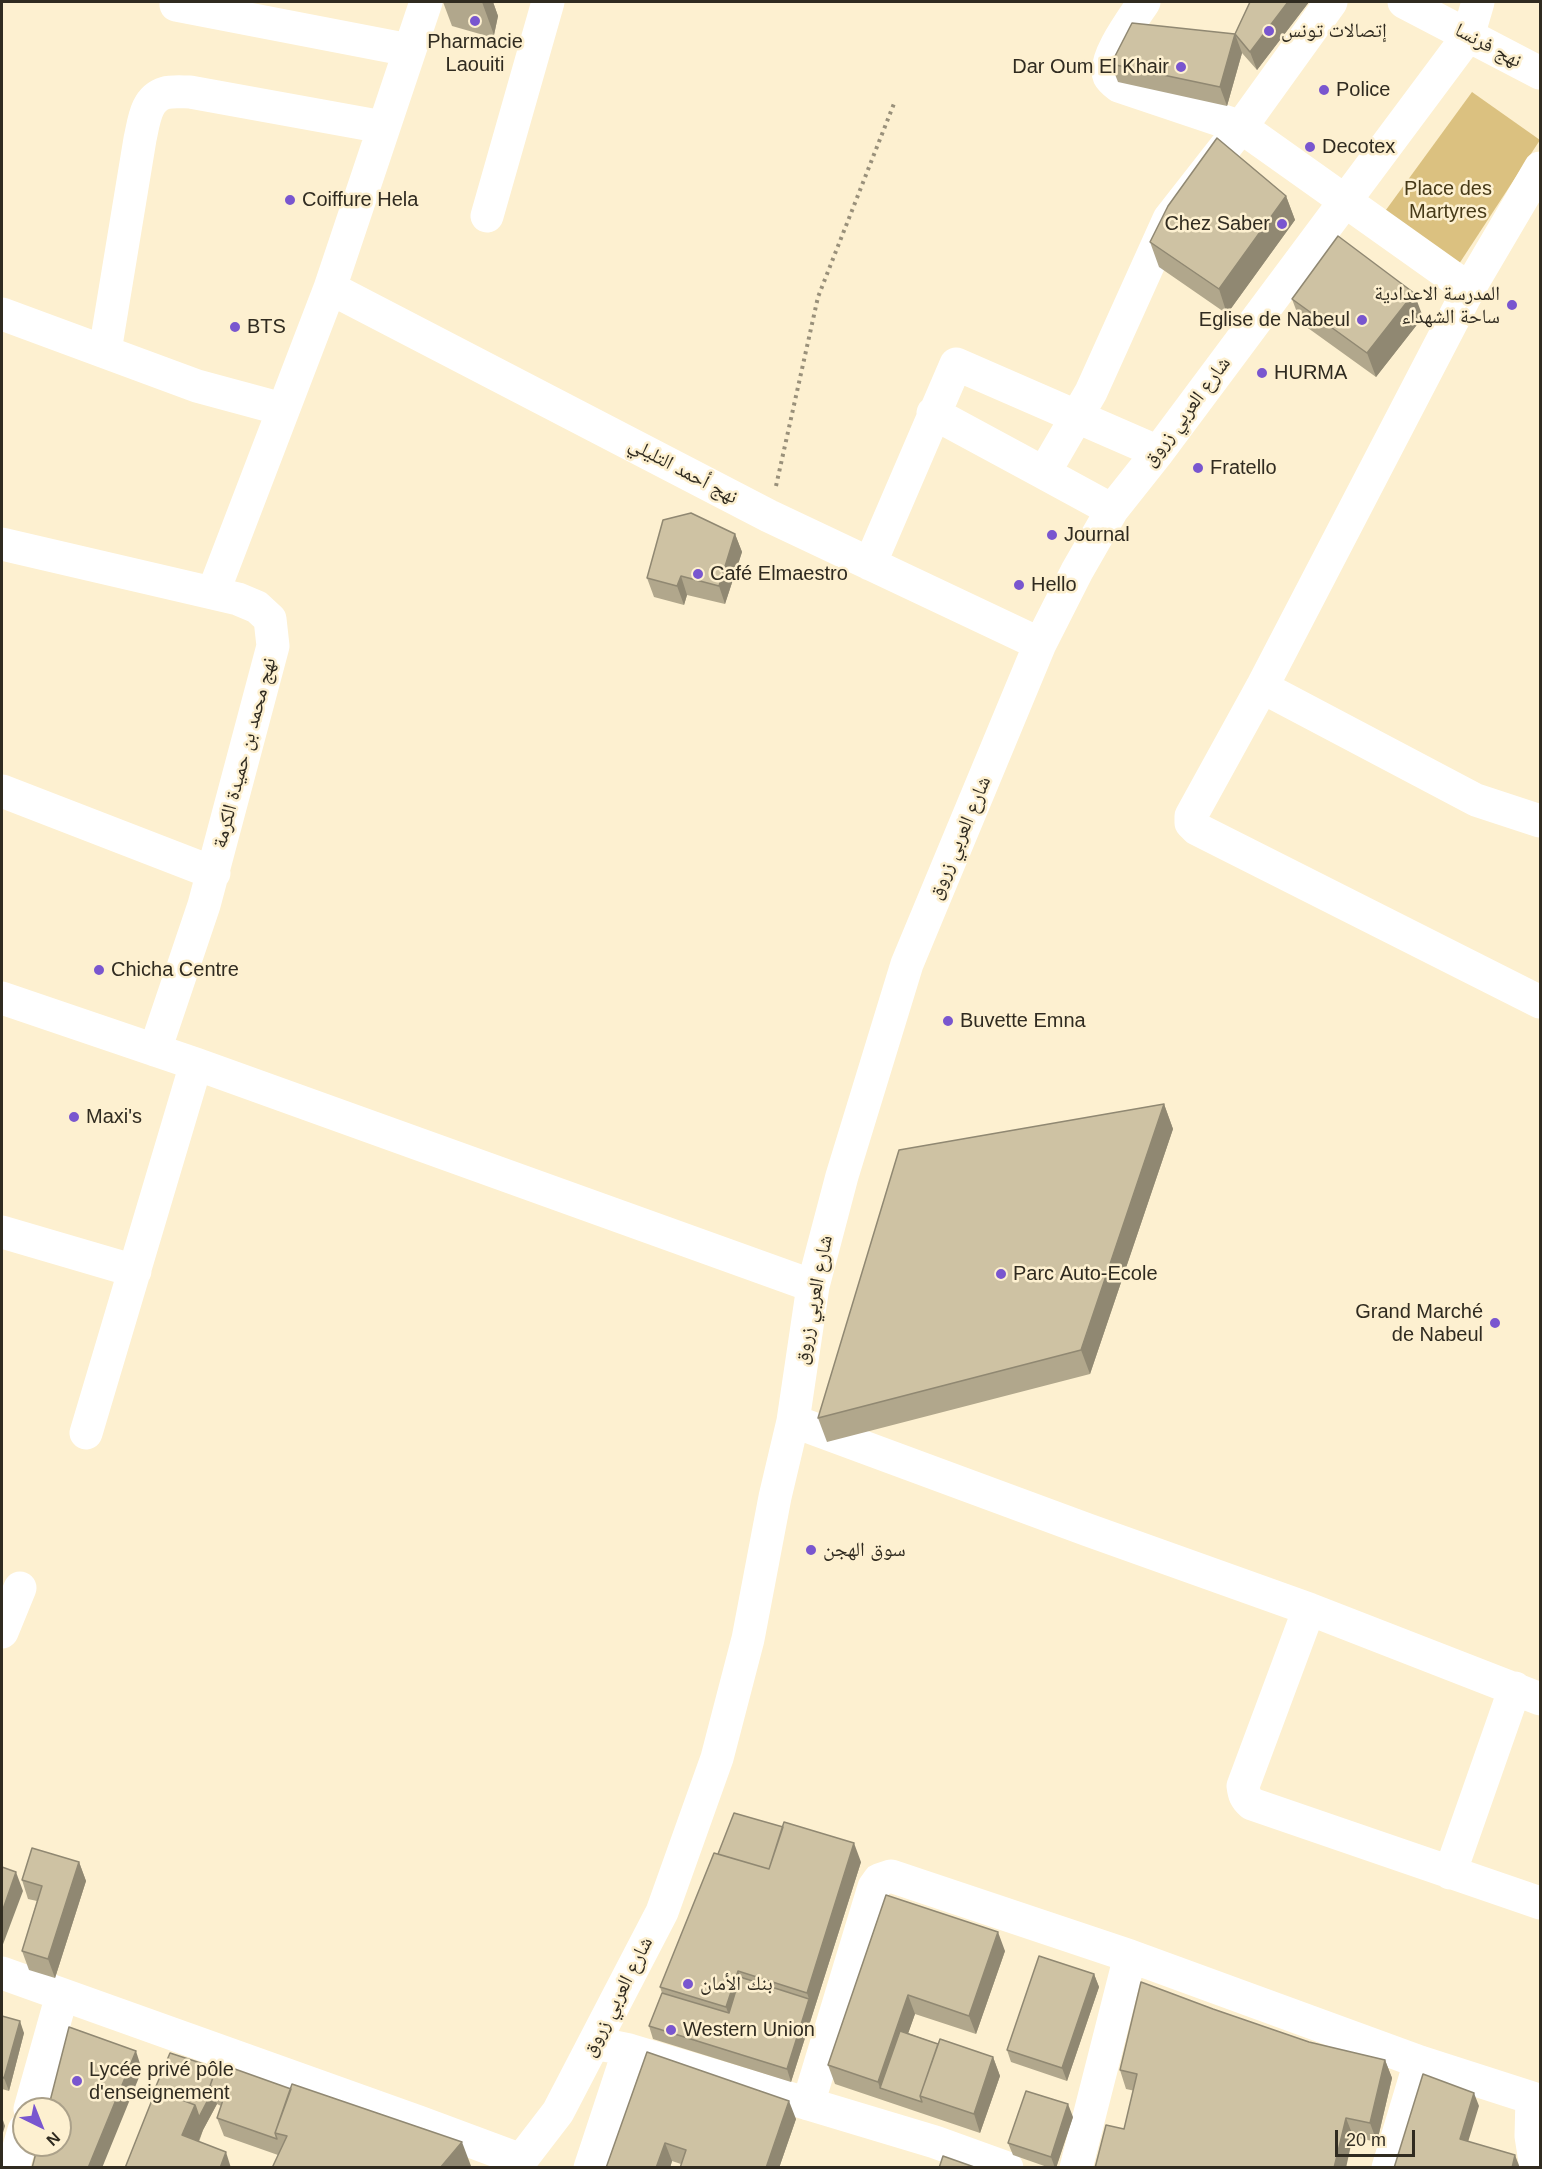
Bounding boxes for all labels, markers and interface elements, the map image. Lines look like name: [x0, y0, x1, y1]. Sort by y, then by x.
marker: Pharmacie Laouiti: [468, 14, 482, 28]
street label: نهج فرنسا: [1450, 18, 1526, 74]
place label: إتصالات تونس: [1281, 19, 1387, 43]
marker: إتصالات تونس: [1262, 24, 1276, 38]
place label: Pharmacie Laouiti: [427, 30, 523, 77]
place label: Dar Oum El Khair: [1012, 55, 1169, 79]
marker: Dar Oum El Khair: [1174, 60, 1188, 74]
place label: Police: [1336, 78, 1390, 102]
marker: Police: [1317, 83, 1331, 97]
place label: Decotex: [1322, 135, 1395, 159]
marker: Decotex: [1303, 140, 1317, 154]
park label: Place des Martyres: [1404, 177, 1492, 224]
place label: Coiffure Hela: [302, 188, 418, 212]
marker: Coiffure Hela: [283, 193, 297, 207]
place label: Chez Saber: [1164, 212, 1270, 236]
marker: Chez Saber: [1275, 217, 1289, 231]
place label: المدرسة الاعدادية ساحة الشهداء: [1374, 282, 1500, 329]
marker: المدرسة الاعدادية ساحة الشهداء: [1505, 298, 1519, 312]
place label: Eglise de Nabeul: [1199, 308, 1350, 332]
marker: Eglise de Nabeul: [1355, 313, 1369, 327]
place label: BTS: [247, 315, 286, 339]
marker: BTS: [228, 320, 242, 334]
street label: شارع العربي زروق: [1138, 352, 1236, 472]
place label: HURMA: [1274, 361, 1347, 385]
marker: HURMA: [1255, 366, 1269, 380]
street label: نهج أحمد التليلي: [625, 432, 741, 510]
place label: Fratello: [1210, 456, 1277, 480]
marker: Fratello: [1191, 461, 1205, 475]
place label: Journal: [1064, 523, 1130, 547]
marker: Journal: [1045, 528, 1059, 542]
place label: Café Elmaestro: [710, 562, 848, 586]
marker: Café Elmaestro: [691, 567, 705, 581]
place label: Hello: [1031, 573, 1077, 597]
marker: Hello: [1012, 578, 1026, 592]
street label: نهج محمد بن حميدة الكرمة: [208, 655, 282, 851]
street label: شارع العربي زروق: [923, 773, 997, 903]
place label: Chicha Centre: [111, 958, 239, 982]
marker: Chicha Centre: [92, 963, 106, 977]
place label: Buvette Emna: [960, 1009, 1086, 1033]
marker: Buvette Emna: [941, 1014, 955, 1028]
place label: Maxi's: [86, 1105, 142, 1129]
marker: Maxi's: [67, 1110, 81, 1124]
street label: شارع العربي زروق: [790, 1233, 838, 1367]
place label: Parc Auto-Ecole: [1013, 1262, 1158, 1286]
marker: Parc Auto-Ecole: [994, 1267, 1008, 1281]
place label: Grand Marché de Nabeul: [1355, 1300, 1483, 1347]
marker: Grand Marché de Nabeul: [1488, 1316, 1502, 1330]
place label: سوق الهجن: [823, 1538, 906, 1562]
marker: سوق الهجن: [804, 1543, 818, 1557]
street label: شارع العربي زروق: [577, 1933, 659, 2061]
place label: بنك الأمان: [700, 1972, 773, 1996]
marker: بنك الأمان: [681, 1977, 695, 1991]
place label: Western Union: [683, 2018, 815, 2042]
marker: Western Union: [664, 2023, 678, 2037]
place label: Lycée privé pôle d'enseignement: [89, 2058, 234, 2105]
marker: Lycée privé pôle d'enseignement: [70, 2074, 84, 2088]
north arrow: [12, 2097, 72, 2157]
scale bar: [1338, 2118, 1418, 2156]
text: N: [43, 2129, 63, 2149]
text: 20 m: [1346, 2130, 1386, 2150]

